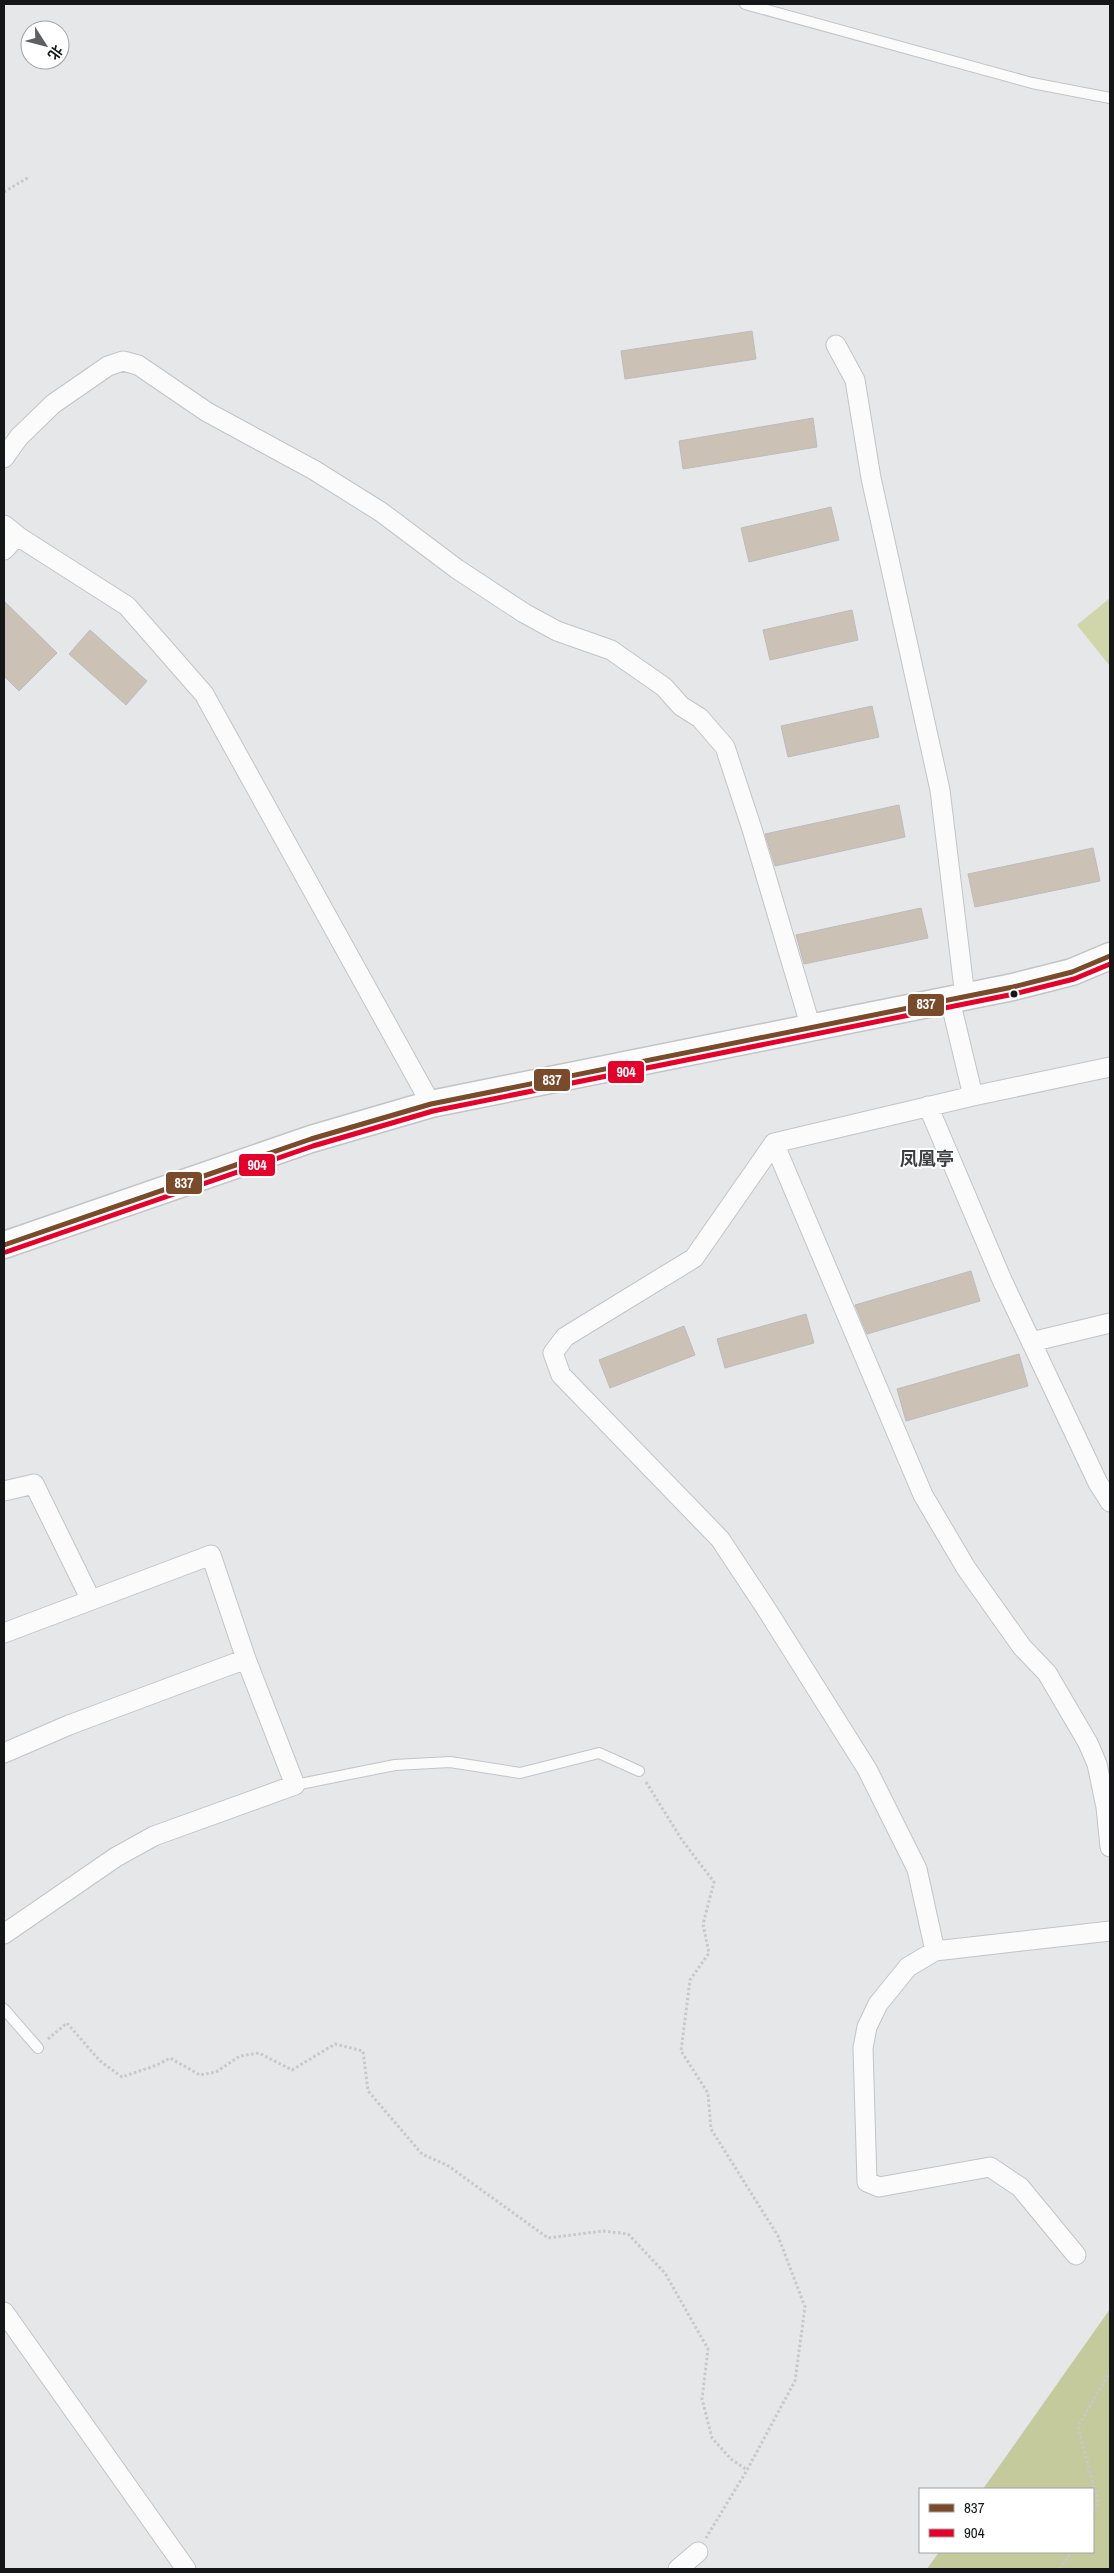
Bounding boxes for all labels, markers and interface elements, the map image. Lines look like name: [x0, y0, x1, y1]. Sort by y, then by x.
north arrow: [20, 20, 70, 70]
text: 北: [44, 42, 67, 64]
unlabelled marker: [1009, 989, 1019, 999]
line badge: 837: [907, 993, 945, 1017]
text: 837: [916, 995, 936, 1013]
line badge: 904: [607, 1060, 645, 1084]
text: 904: [616, 1063, 636, 1081]
line badge: 837: [533, 1068, 571, 1092]
text: 837: [542, 1071, 562, 1089]
district label: 凤凰亭: [900, 1146, 954, 1171]
line badge: 904: [238, 1153, 276, 1177]
text: 904: [247, 1156, 267, 1174]
line badge: 837: [165, 1171, 203, 1195]
text: 837: [174, 1174, 194, 1192]
legend: [919, 2488, 1094, 2553]
text: 837: [964, 2497, 985, 2518]
text: 904: [964, 2522, 985, 2543]

